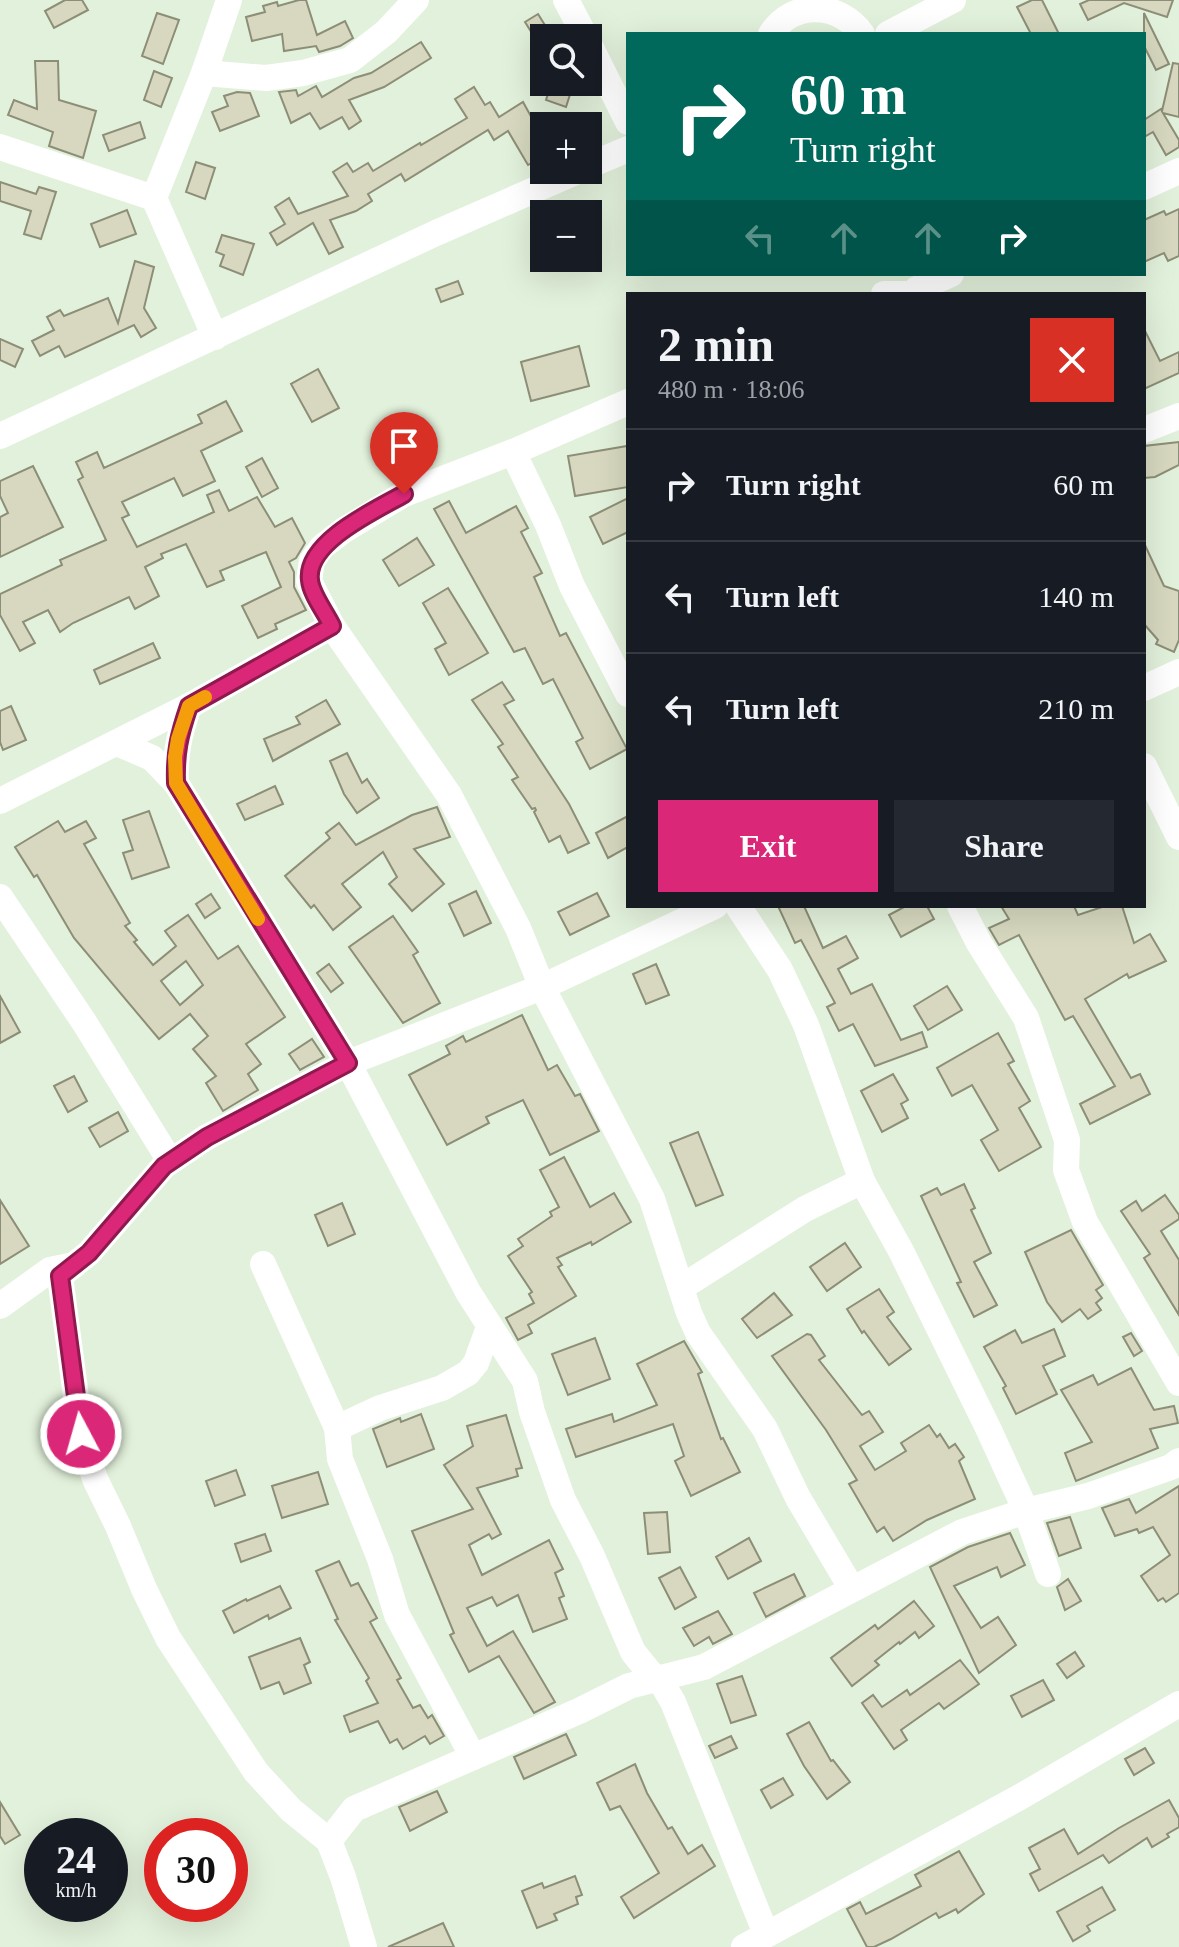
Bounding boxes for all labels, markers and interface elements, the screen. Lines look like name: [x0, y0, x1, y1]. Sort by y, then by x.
map controls: [530, 24, 602, 272]
button: search: [530, 24, 602, 96]
icon: right: [658, 64, 762, 168]
text: 60 m: [790, 64, 907, 126]
button: +: [530, 112, 602, 184]
text: Turn right: [790, 130, 936, 170]
button: −: [530, 200, 602, 272]
icon: left: [738, 216, 782, 260]
icon: ahead: [822, 216, 866, 260]
icon: ahead: [906, 216, 950, 260]
icon: right: [990, 216, 1034, 260]
text: 2 min: [658, 318, 774, 371]
button: close: [1030, 318, 1114, 402]
text: 480 m · 18:06: [658, 375, 805, 404]
pin: [370, 412, 438, 494]
icon: arrive: [382, 424, 426, 468]
icon: right: [658, 463, 702, 507]
text: Turn right: [726, 468, 861, 501]
text: 60 m: [1053, 468, 1114, 501]
icon: left: [658, 575, 702, 619]
text: Turn left: [726, 580, 839, 613]
text: 140 m: [1038, 580, 1114, 613]
icon: left: [658, 687, 702, 731]
text: Turn left: [726, 692, 839, 725]
text: 210 m: [1038, 692, 1114, 725]
button: Exit: [658, 800, 878, 892]
button: Share: [894, 800, 1114, 892]
position arrow: [39, 1392, 123, 1476]
speed limit sign: 30: [144, 1818, 248, 1922]
text: 24: [56, 1837, 96, 1882]
text: km/h: [55, 1879, 97, 1901]

